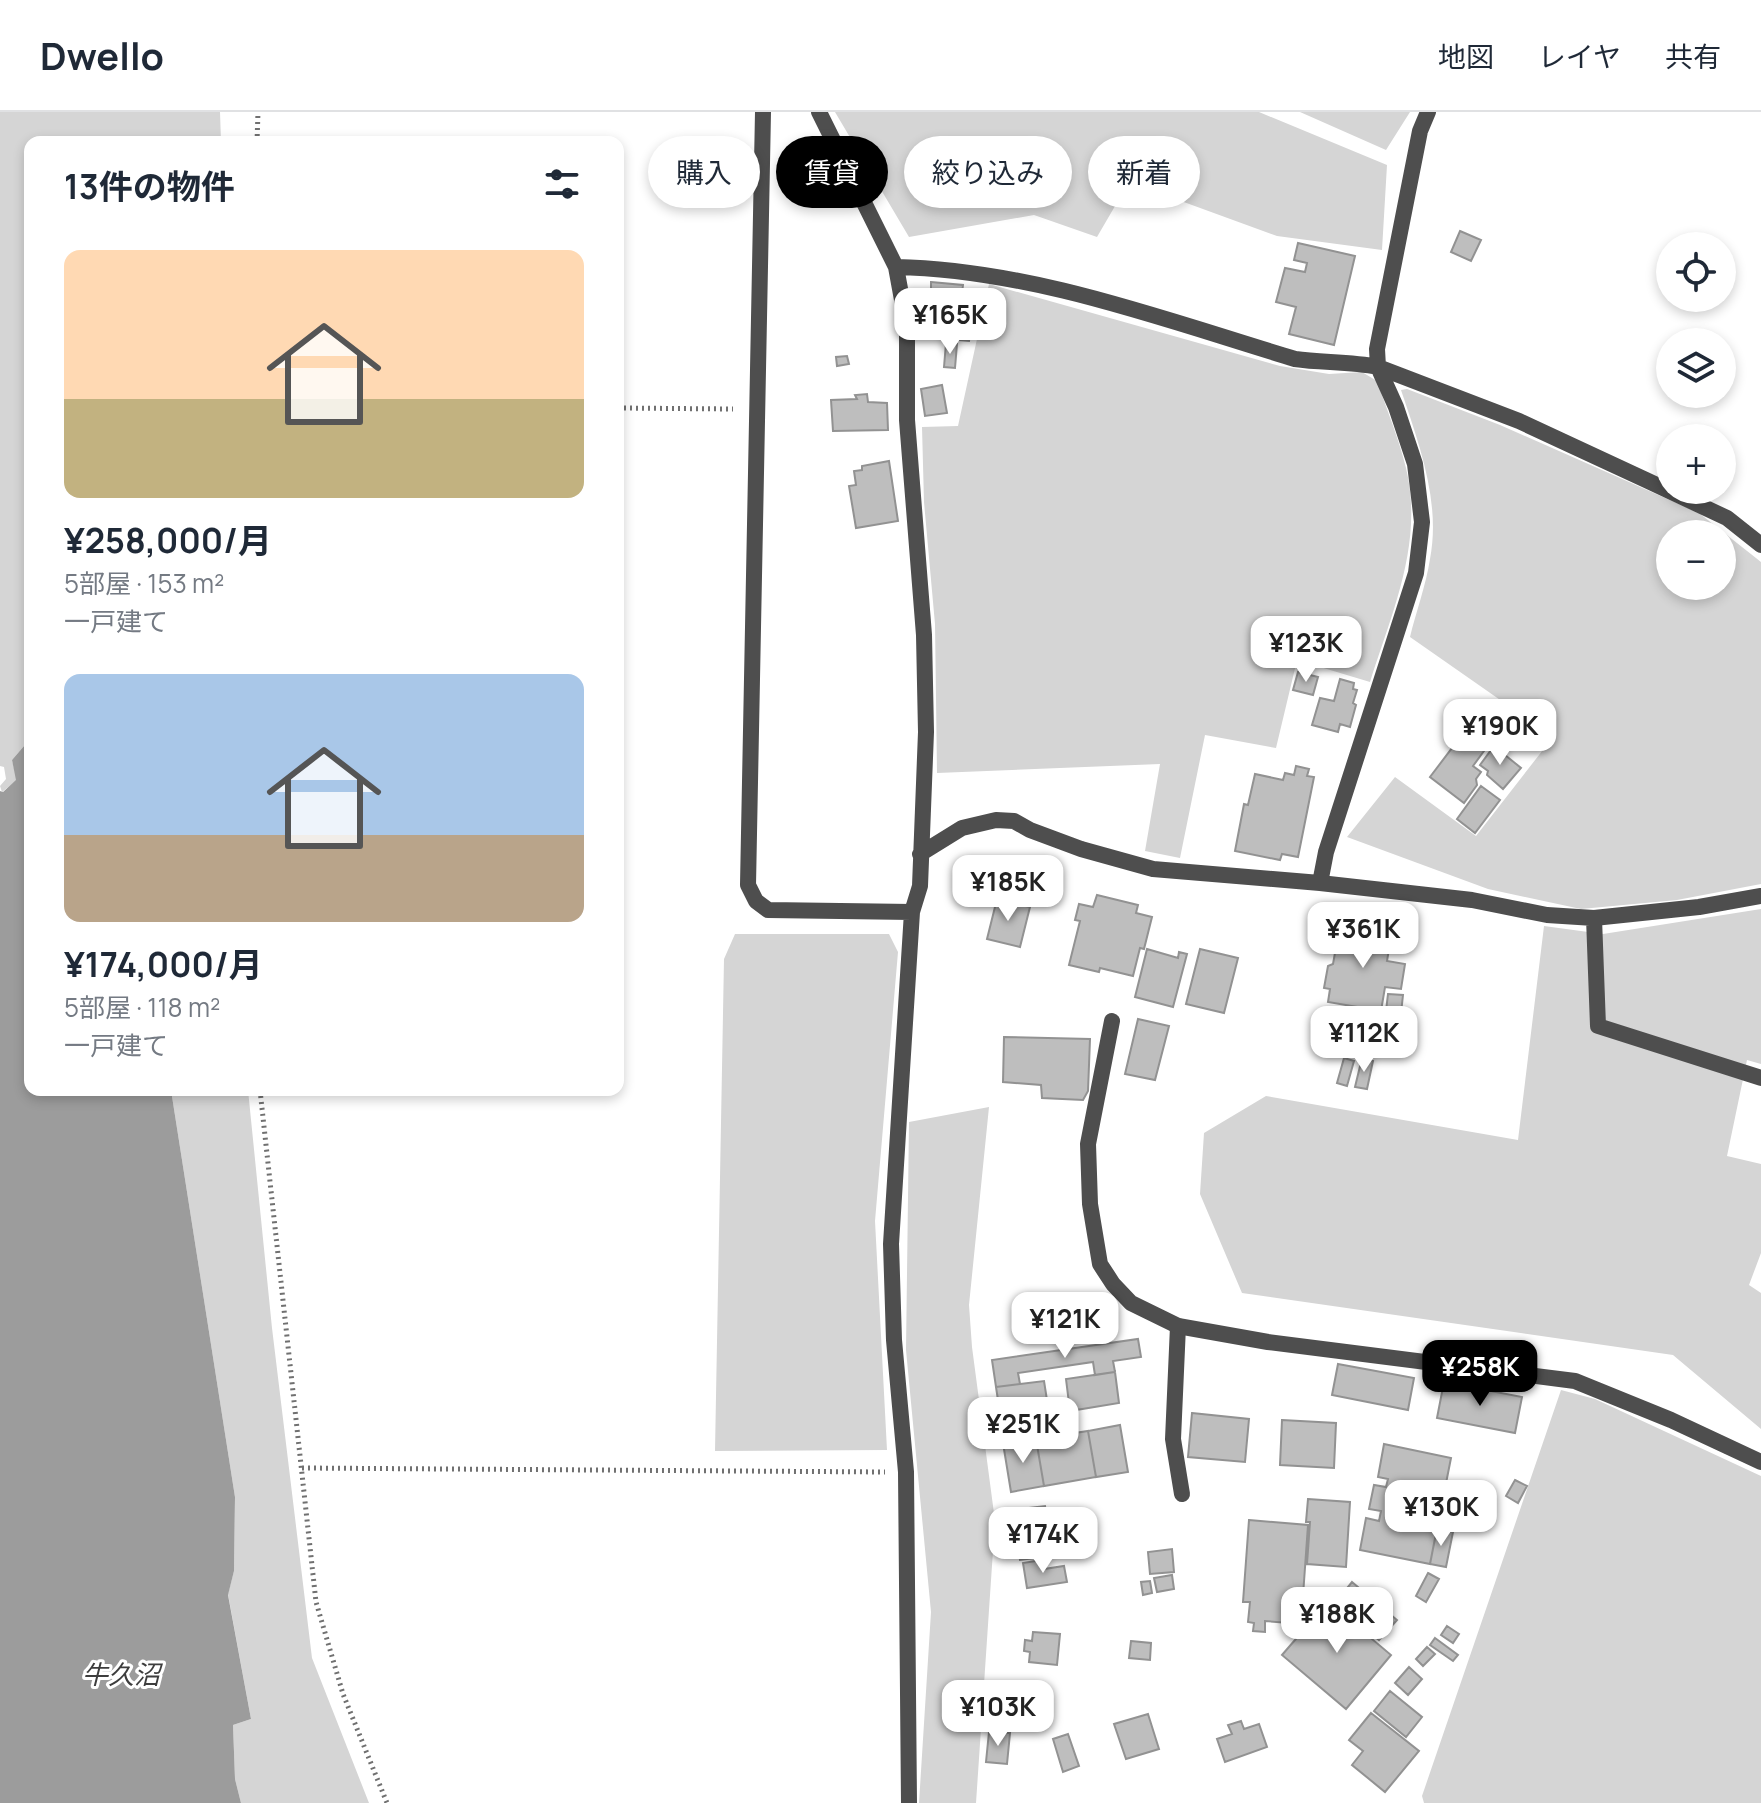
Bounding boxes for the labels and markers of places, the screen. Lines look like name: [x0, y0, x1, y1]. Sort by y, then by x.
pin: ¥165K: [894, 288, 1006, 356]
pin: ¥123K: [1250, 616, 1362, 684]
pin: ¥190K: [1444, 699, 1556, 767]
pin: ¥185K: [952, 855, 1064, 923]
pin: ¥361K: [1307, 902, 1419, 970]
pin: ¥112K: [1308, 1006, 1420, 1074]
pin: ¥121K: [1009, 1292, 1121, 1360]
pin: ¥258K: [1424, 1340, 1536, 1408]
pin: ¥251K: [967, 1397, 1079, 1465]
pin: ¥130K: [1385, 1480, 1497, 1548]
pin: ¥174K: [987, 1507, 1099, 1575]
pin: ¥188K: [1281, 1587, 1393, 1655]
pin: ¥103K: [942, 1680, 1054, 1748]

